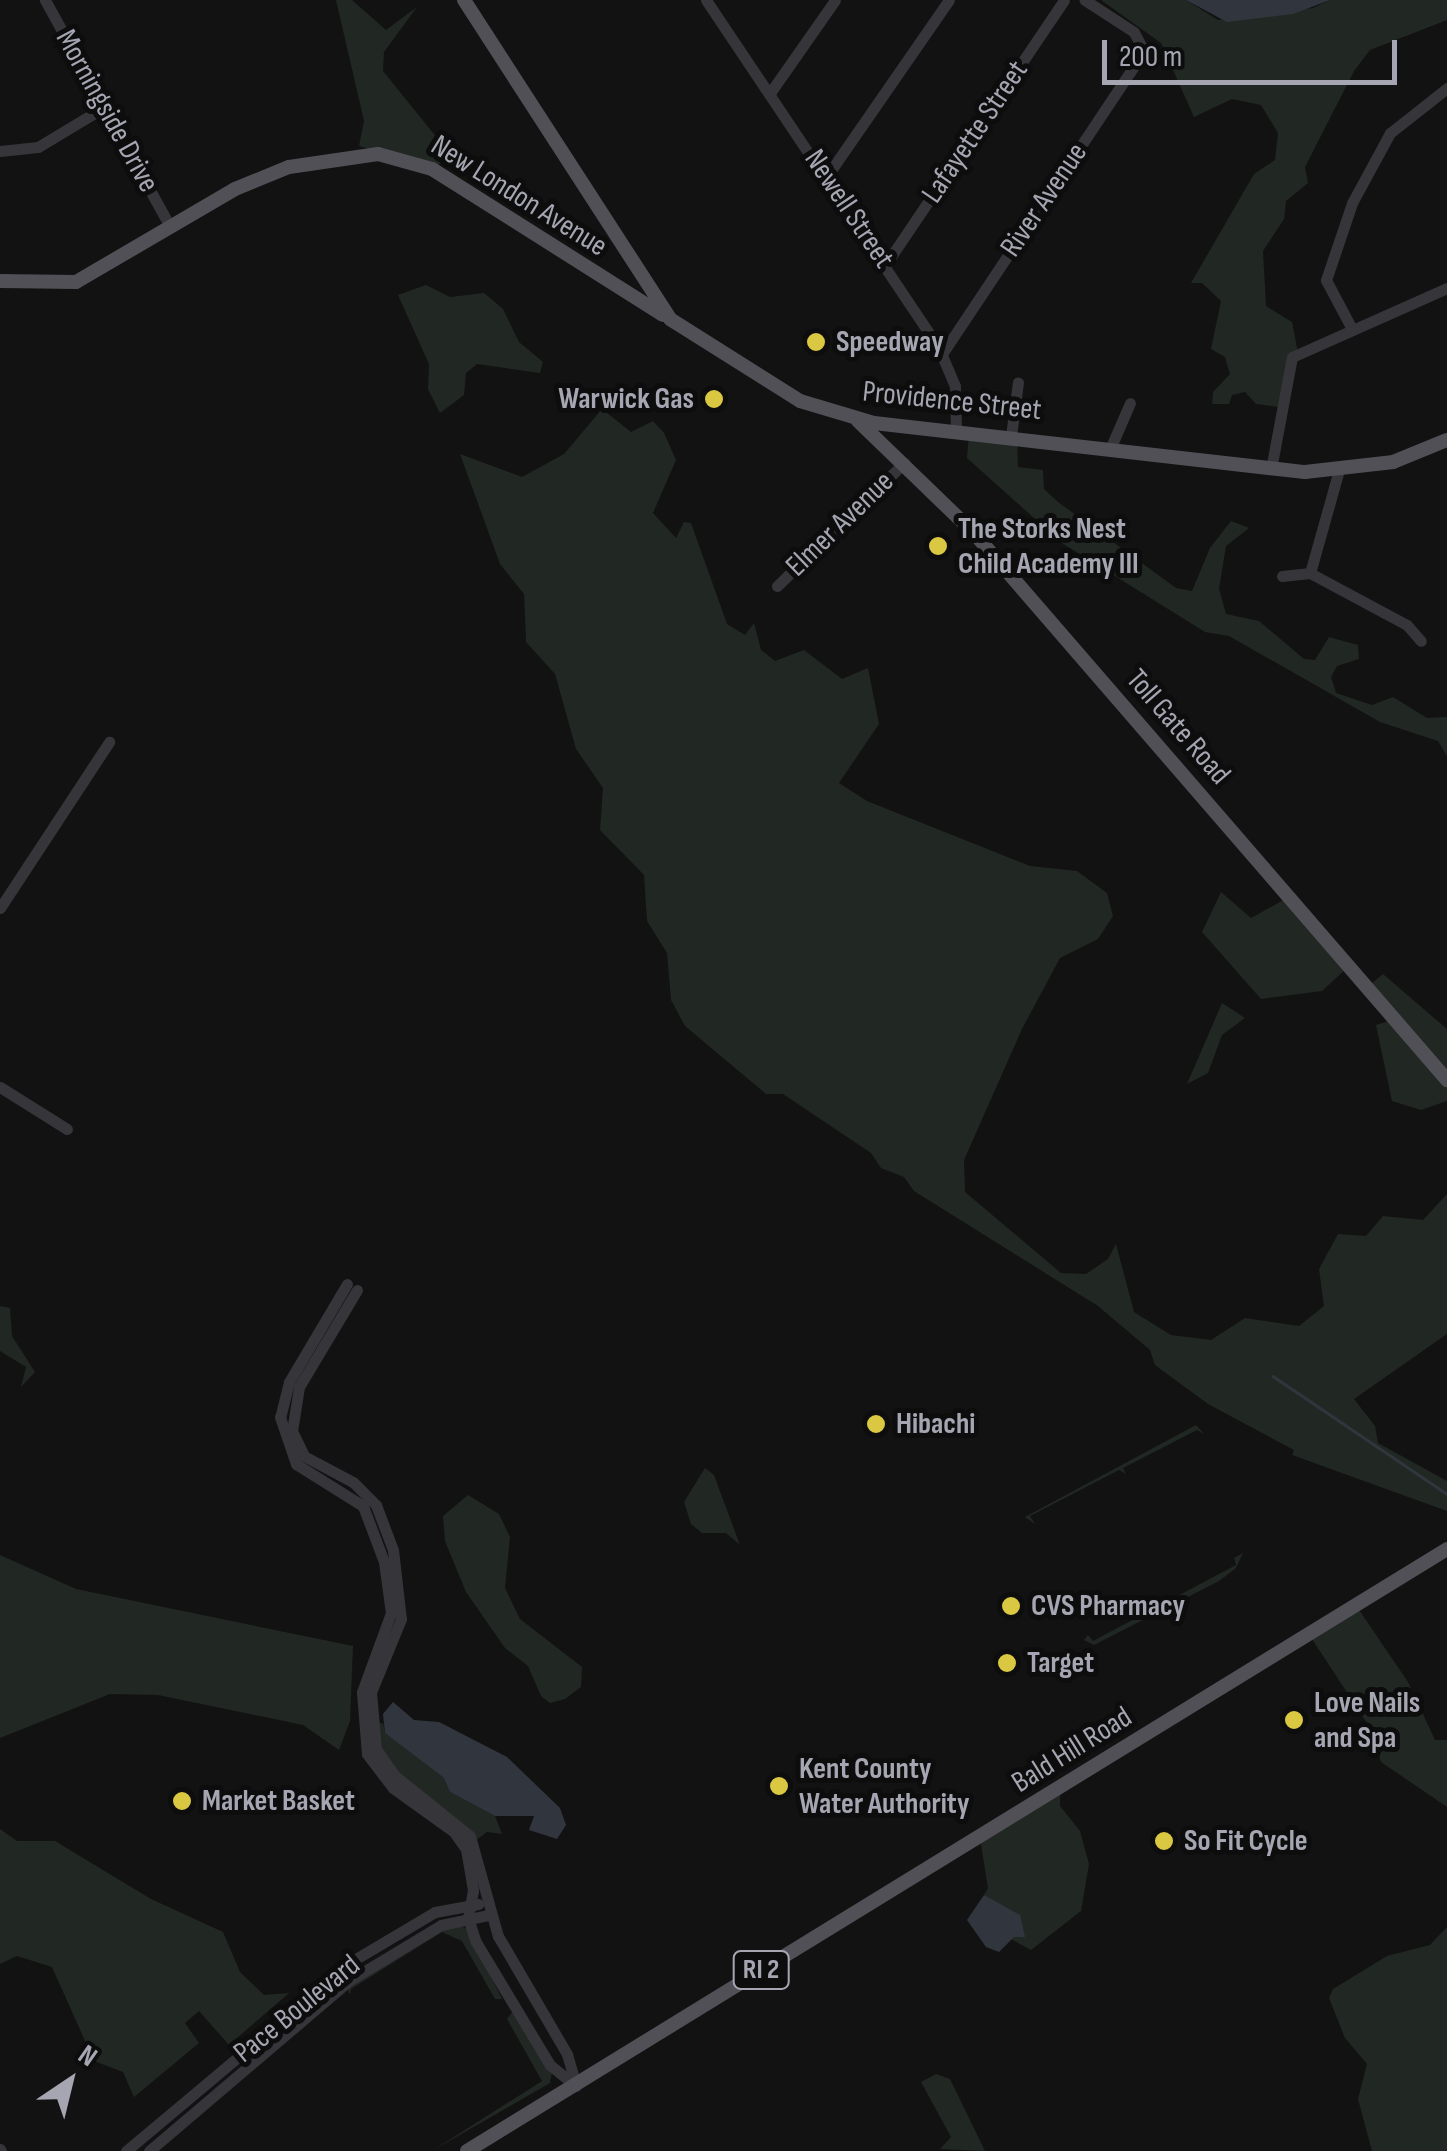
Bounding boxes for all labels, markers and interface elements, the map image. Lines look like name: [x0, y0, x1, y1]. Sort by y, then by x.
scale bar: [1107, 20, 1402, 82]
street label: Morningside Drive: [48, 23, 166, 199]
text: 200 m: [1119, 39, 1182, 75]
street label: Lafayette Street: [914, 54, 1036, 210]
street label: New London Avenue: [424, 128, 614, 264]
street label: River Avenue: [993, 136, 1095, 264]
street label: Newell Street: [796, 143, 902, 275]
place label: Speedway: [836, 324, 944, 360]
marker: Speedway: [805, 331, 827, 353]
street label: Providence Street: [861, 374, 1043, 428]
place label: Warwick Gas: [558, 381, 694, 417]
marker: Warwick Gas: [703, 388, 725, 410]
street label: Elmer Avenue: [779, 464, 901, 584]
place label: The Storks Nest Child Academy III: [958, 511, 1139, 582]
marker: The Storks Nest Child Academy III: [927, 535, 949, 557]
street label: Toll Gate Road: [1118, 662, 1238, 792]
place label: Hibachi: [896, 1406, 975, 1442]
marker: Hibachi: [865, 1413, 887, 1435]
place label: CVS Pharmacy: [1031, 1588, 1185, 1624]
marker: CVS Pharmacy: [1000, 1595, 1022, 1617]
place label: Target: [1027, 1645, 1094, 1681]
marker: Target: [996, 1652, 1018, 1674]
place label: Love Nails and Spa: [1314, 1685, 1420, 1756]
street label: Bald Hill Road: [1005, 1699, 1139, 1801]
marker: Love Nails and Spa: [1283, 1709, 1305, 1731]
place label: Kent County Water Authority: [799, 1751, 969, 1822]
marker: Kent County Water Authority: [768, 1775, 790, 1797]
place label: Market Basket: [202, 1783, 355, 1819]
marker: Market Basket: [171, 1790, 193, 1812]
place label: So Fit Cycle: [1184, 1823, 1308, 1859]
marker: So Fit Cycle: [1153, 1830, 1175, 1852]
street label: Pace Boulevard: [227, 1947, 367, 2071]
road number: RI 2: [731, 1947, 791, 1993]
north arrow: [20, 2031, 120, 2131]
text: N: [72, 2038, 103, 2074]

